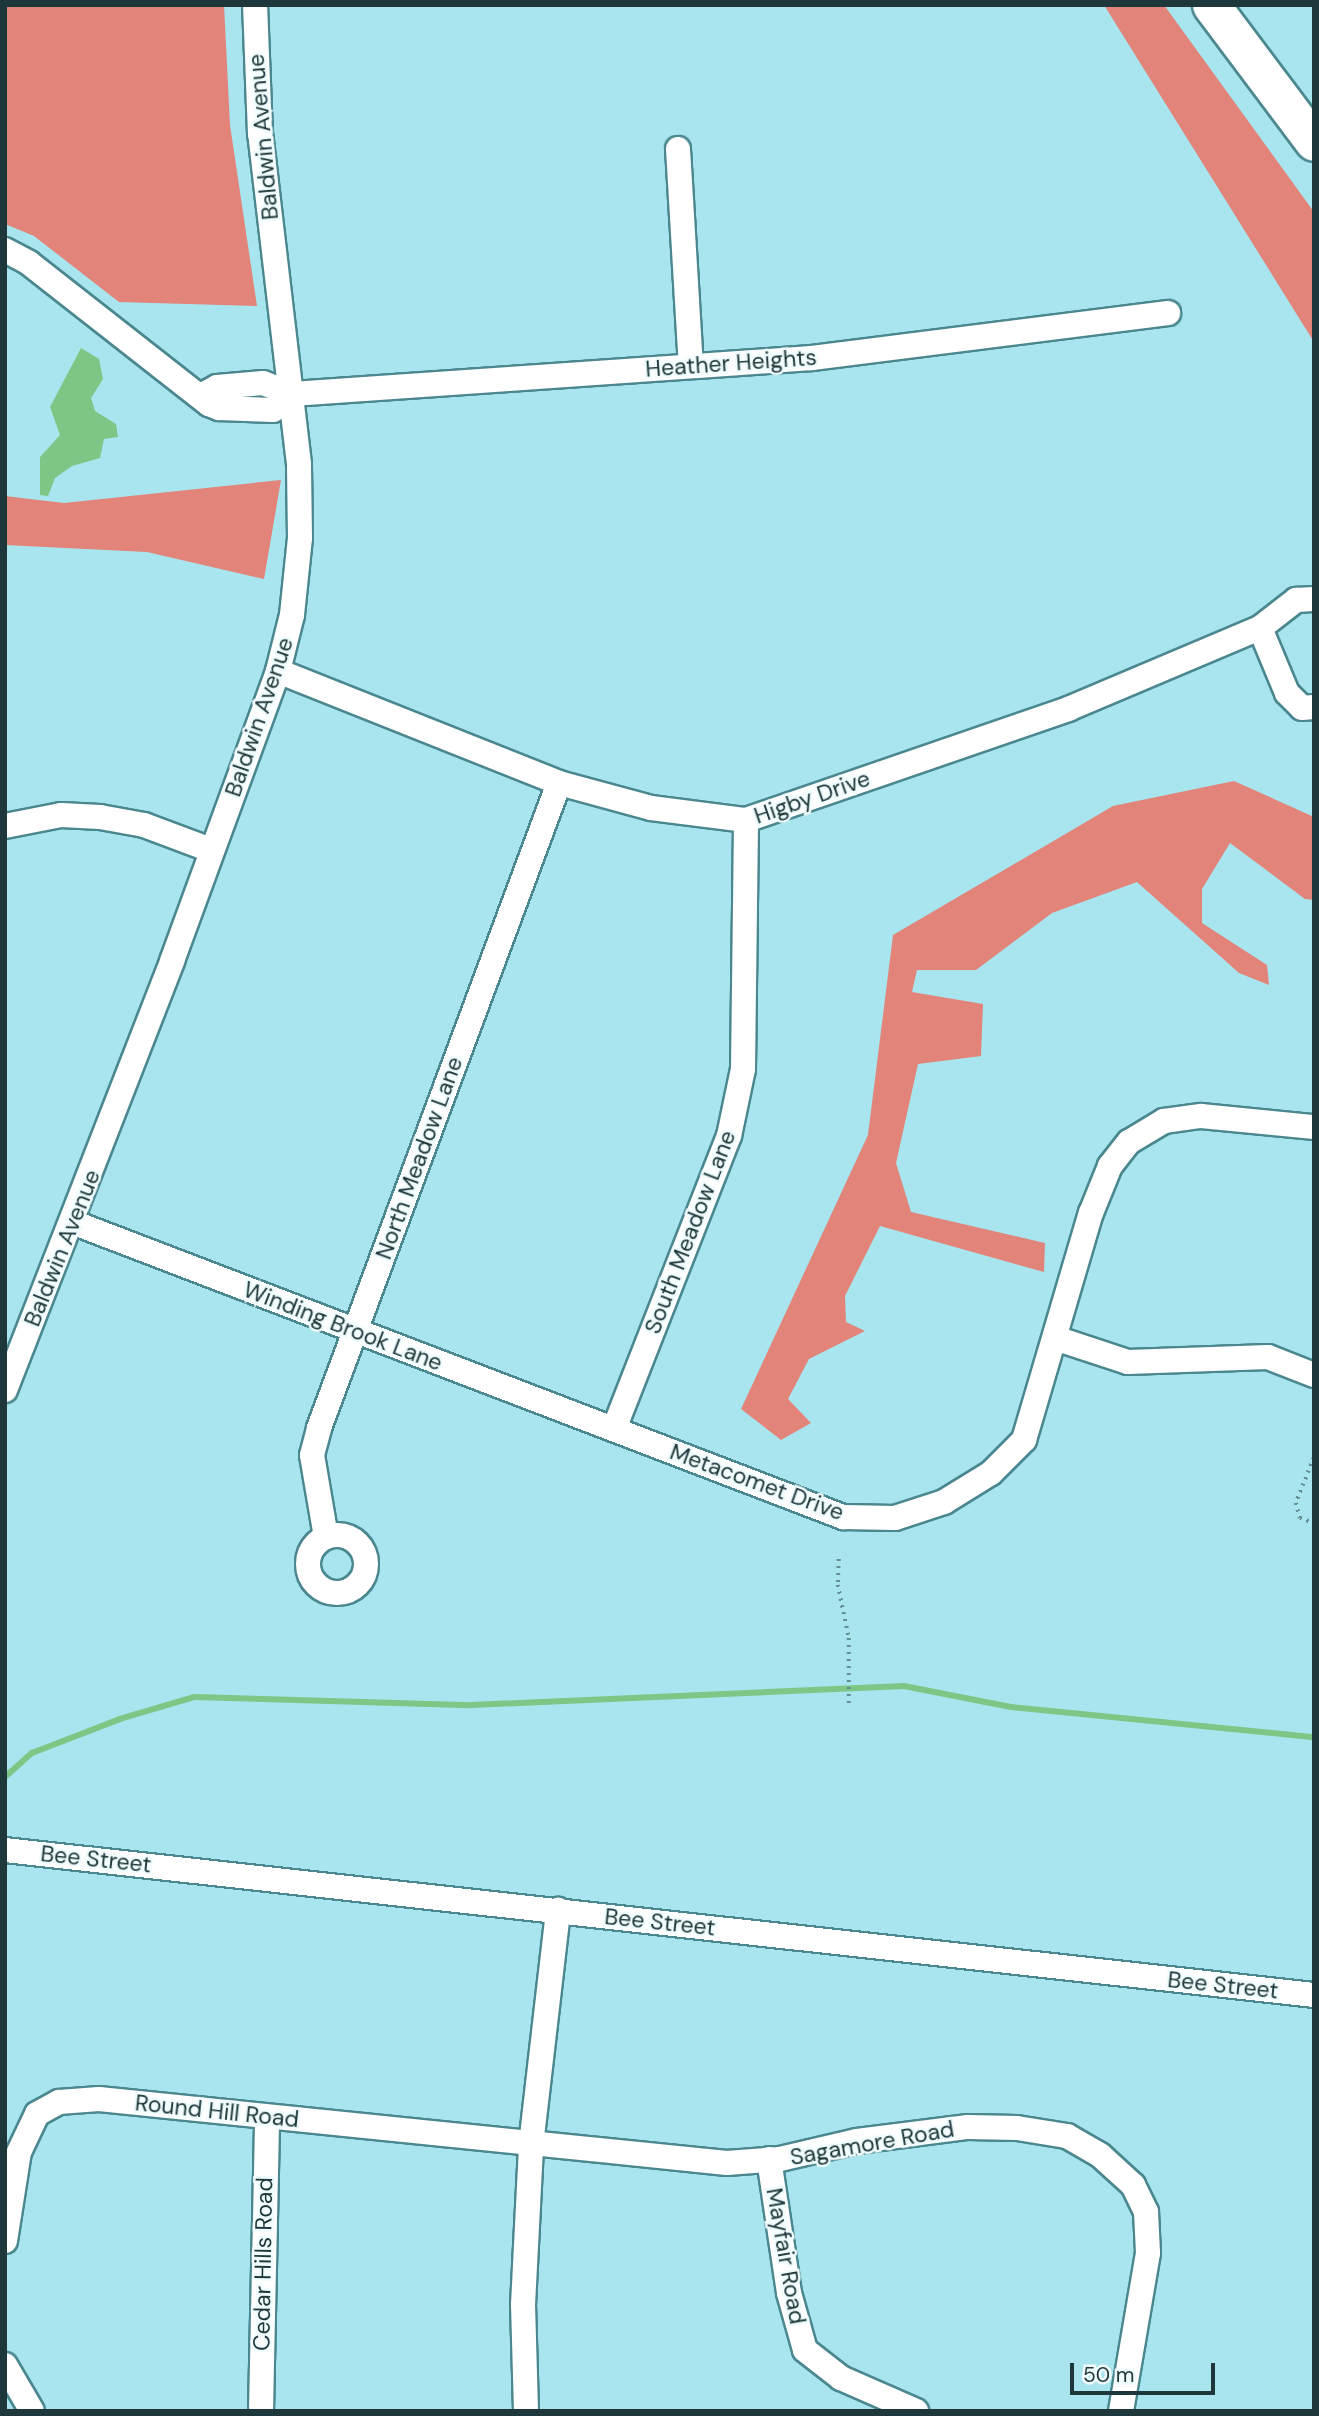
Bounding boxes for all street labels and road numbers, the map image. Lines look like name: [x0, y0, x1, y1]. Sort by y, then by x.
street label: Baldwin Avenue: [242, 53, 284, 221]
street label: Heather Heights: [644, 343, 818, 383]
street label: Baldwin Avenue: [219, 634, 299, 800]
street label: Higby Drive: [750, 764, 874, 830]
street label: North Meadow Lane: [370, 1053, 468, 1263]
street label: South Meadow Lane: [638, 1126, 742, 1338]
street label: Baldwin Avenue: [18, 1166, 106, 1330]
street label: Winding Brook Lane: [240, 1275, 446, 1377]
street label: Metacomet Drive: [666, 1438, 848, 1526]
street label: Bee Street: [39, 1839, 153, 1879]
street label: Bee Street: [603, 1902, 717, 1942]
street label: Bee Street: [1166, 1965, 1280, 2005]
street label: Round Hill Road: [134, 2089, 300, 2133]
street label: Sagamore Road: [788, 2115, 956, 2171]
street label: Cedar Hills Road: [248, 2177, 278, 2351]
street label: Mayfair Road: [760, 2186, 812, 2326]

